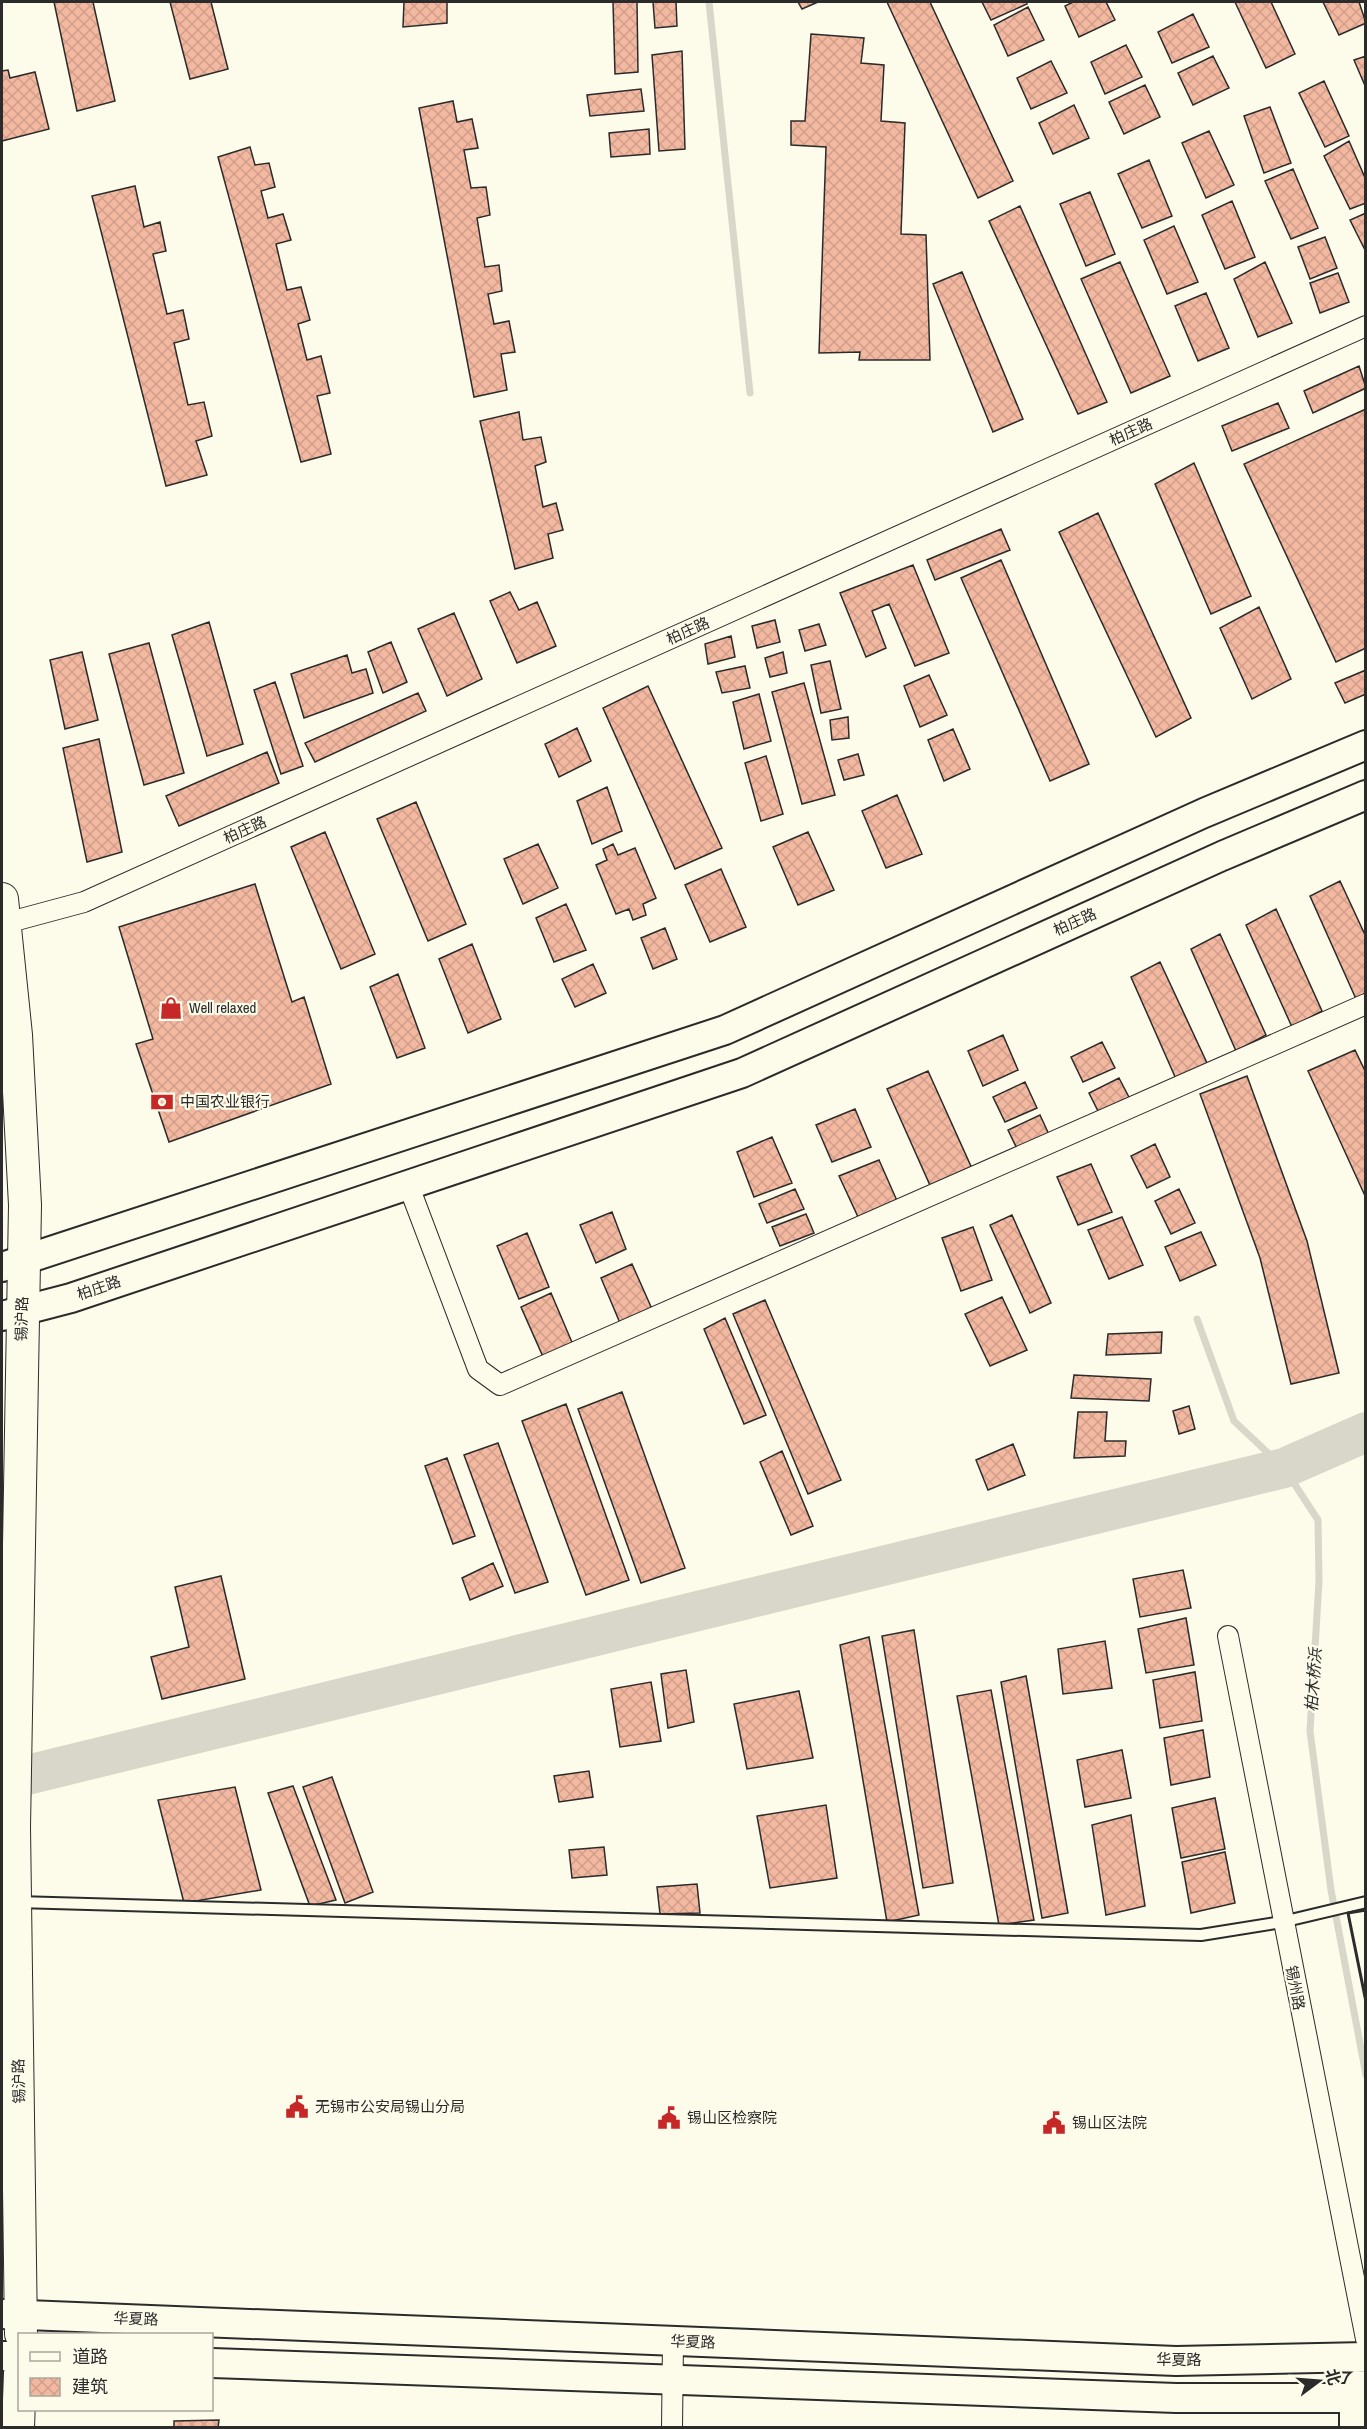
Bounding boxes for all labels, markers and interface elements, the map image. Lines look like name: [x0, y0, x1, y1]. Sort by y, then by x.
street label: 柏庄路: [1106, 413, 1156, 450]
street label: 柏庄路: [663, 612, 713, 649]
street label: 柏庄路: [220, 811, 270, 848]
street label: 柏庄路: [1050, 903, 1100, 940]
shop icon: Well relaxed: [158, 995, 184, 1021]
place label: Well relaxed: [189, 997, 256, 1018]
bank icon: 中国农业银行: [149, 1089, 175, 1115]
place label: 中国农业银行: [180, 1091, 270, 1112]
street label: 柏庄路: [74, 1270, 124, 1305]
street label: 锡沪路: [11, 1296, 32, 1342]
water label: 柏木桥浜: [1300, 1645, 1326, 1713]
street label: 锡州路: [1281, 1964, 1310, 2012]
street label: 锡沪路: [8, 2058, 29, 2104]
public building icon: 无锡市公安局锡山分局: [284, 2094, 310, 2120]
place label: 无锡市公安局锡山分局: [315, 2096, 465, 2117]
public building icon: 锡山区检察院: [656, 2105, 682, 2131]
place label: 锡山区检察院: [687, 2107, 777, 2128]
public building icon: 锡山区法院: [1041, 2110, 1067, 2136]
place label: 锡山区法院: [1072, 2112, 1147, 2133]
street label: 华夏路: [113, 2307, 159, 2330]
street label: 华夏路: [670, 2330, 716, 2353]
legend: [18, 2333, 213, 2411]
text: 道路: [72, 2344, 108, 2369]
street label: 华夏路: [1156, 2349, 1202, 2370]
north arrow: [1289, 2351, 1349, 2411]
text: 北: [1321, 2366, 1346, 2388]
text: 建筑: [72, 2374, 108, 2399]

